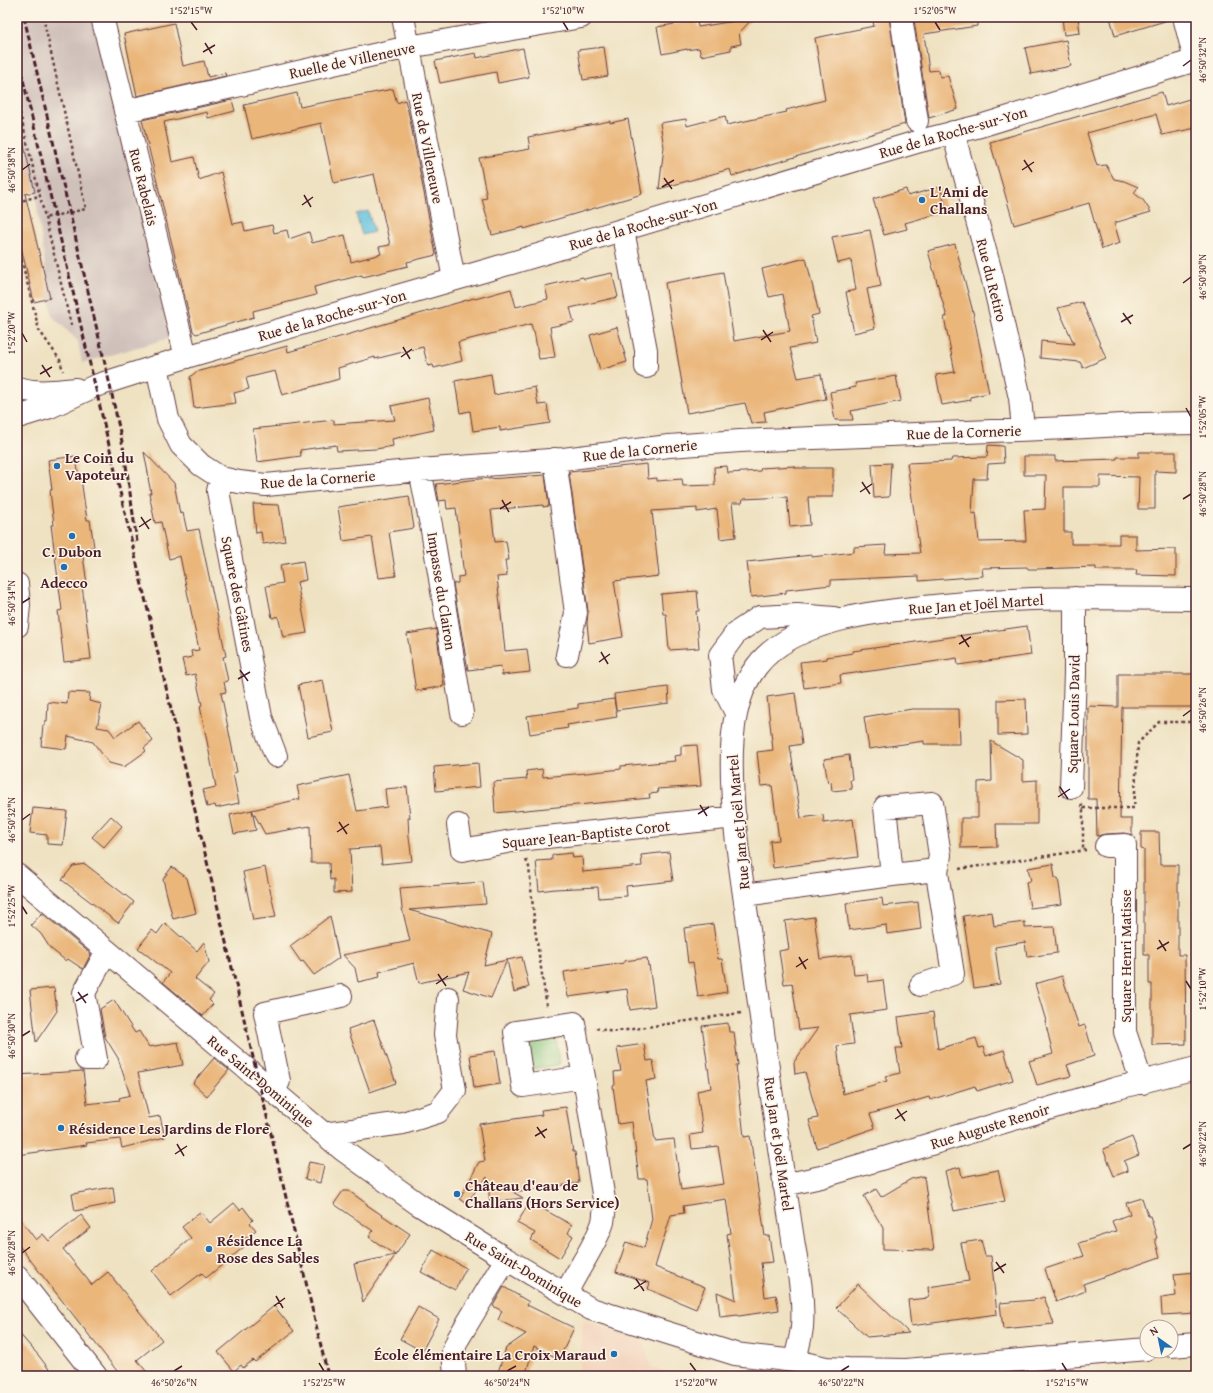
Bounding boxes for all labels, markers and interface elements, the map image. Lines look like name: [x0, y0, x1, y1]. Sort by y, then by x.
text: 1°52'15"W: [169, 3, 213, 18]
text: 1°52'10"W: [541, 3, 585, 18]
text: 1°52'05"W: [913, 3, 957, 18]
street label: Ruelle de Villeneuve: [287, 36, 417, 84]
text: 46°50'32"N: [1195, 37, 1210, 83]
street label: Rue de Villeneuve: [407, 91, 449, 205]
street label: Rue de la Roche-sur-Yon: [877, 101, 1030, 163]
street label: Rue Rabelais: [124, 146, 164, 228]
text: 46°50'38"N: [4, 147, 19, 193]
place label: L'Ami de Challans: [930, 181, 988, 219]
street label: Rue de la Roche-sur-Yon: [567, 193, 720, 255]
marker: L'Ami de Challans: [917, 195, 927, 205]
street label: Rue du Retiro: [971, 236, 1013, 324]
text: 46°50'30"N: [1195, 254, 1210, 300]
street label: Rue de la Roche-sur-Yon: [256, 284, 409, 346]
text: 1°52'20"W: [4, 311, 19, 355]
text: 1°52'05"W: [1195, 395, 1210, 439]
street label: Rue de la Cornerie: [906, 420, 1022, 444]
street label: Rue de la Cornerie: [582, 434, 698, 466]
place label: Le Coin du Vapoteur: [65, 447, 134, 485]
marker: Le Coin du Vapoteur: [52, 461, 62, 471]
street label: Rue de la Cornerie: [260, 465, 376, 493]
text: 46°50'28"N: [1195, 471, 1210, 517]
street label: Impasse du Clairon: [422, 530, 462, 652]
marker: C. Dubon: [67, 531, 77, 541]
street label: Square des Gâtines: [216, 534, 260, 654]
place label: C. Dubon: [42, 541, 102, 562]
marker: Adecco: [59, 562, 69, 572]
place label: Adecco: [40, 572, 88, 593]
text: 46°50'34"N: [4, 580, 19, 626]
street label: Rue Jan et Joël Martel: [908, 589, 1044, 619]
street label: Square Louis David: [1061, 654, 1085, 774]
text: 46°50'26"N: [1195, 687, 1210, 733]
street label: Rue Jan et Joël Martel: [722, 754, 754, 890]
text: 46°50'32"N: [4, 797, 19, 843]
street label: Square Jean-Baptiste Corot: [501, 815, 672, 853]
text: 1°52'25"W: [4, 884, 19, 928]
street label: Square Henri Matisse: [1115, 889, 1136, 1023]
text: 1°52'10"W: [1195, 967, 1210, 1011]
text: 46°50'30"N: [4, 1013, 19, 1059]
street label: Rue Saint-Dominique: [203, 1030, 319, 1132]
street label: Rue Jan et Joël Martel: [759, 1076, 799, 1212]
street label: Rue Auguste Renoir: [928, 1098, 1052, 1154]
place label: Résidence Les Jardins de Flore: [69, 1118, 269, 1139]
text: 46°50'22"N: [1195, 1121, 1210, 1167]
marker: Résidence Les Jardins de Flore: [56, 1123, 66, 1133]
place label: Château d'eau de Challans (Hors Service): [465, 1175, 620, 1213]
marker: Château d'eau de Challans (Hors Service): [452, 1189, 462, 1199]
street label: Rue Saint-Dominique: [461, 1226, 587, 1312]
text: 46°50'28"N: [4, 1230, 19, 1276]
place label: Résidence La Rose des Sables: [217, 1230, 319, 1268]
marker: Résidence La Rose des Sables: [204, 1244, 214, 1254]
north arrow: [1139, 1319, 1179, 1359]
text: N: [1146, 1322, 1162, 1339]
place label: École élémentaire La Croix Maraud: [374, 1344, 606, 1365]
marker: École élémentaire La Croix Maraud: [609, 1349, 619, 1359]
text: 46°50'26"N: [151, 1375, 197, 1390]
text: 1°52'25"W: [302, 1375, 346, 1390]
text: 46°50'24"N: [484, 1375, 530, 1390]
text: 1°52'20"W: [674, 1375, 718, 1390]
text: 46°50'22"N: [818, 1375, 864, 1390]
text: 1°52'15"W: [1045, 1375, 1089, 1390]

